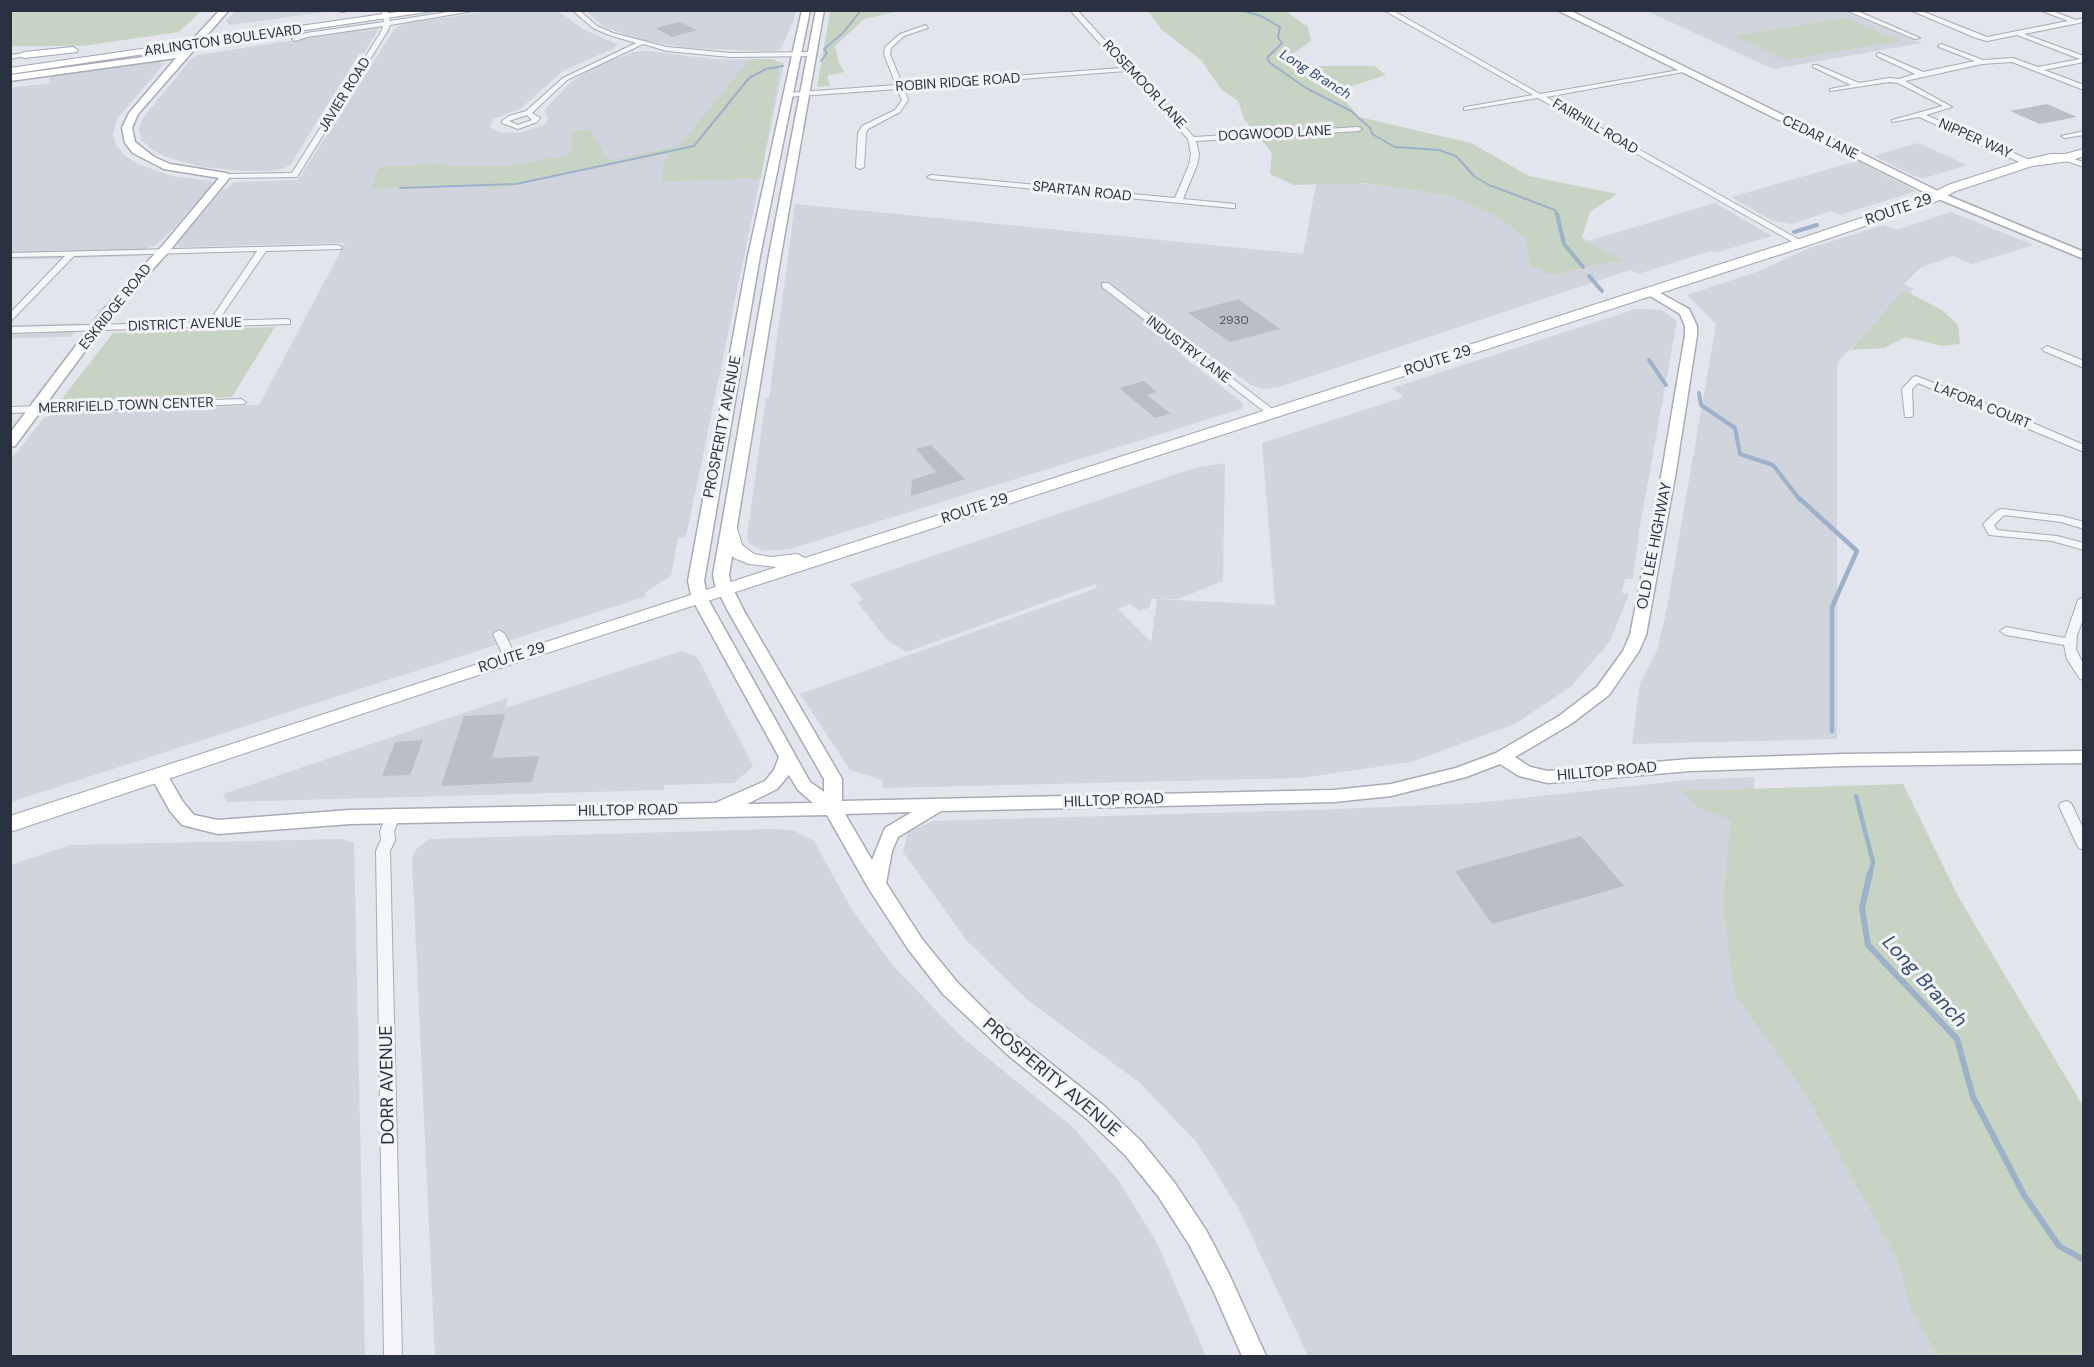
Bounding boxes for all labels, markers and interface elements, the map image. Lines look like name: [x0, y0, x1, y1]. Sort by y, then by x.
street label: ARLINGTON BOULEVARD: [143, 22, 303, 60]
street label: ROSEMOOR LANE: [1099, 37, 1189, 133]
water label: Long Branch: [1276, 46, 1354, 104]
street label: JAVIER ROAD: [315, 55, 375, 135]
street label: ROBIN RIDGE ROAD: [895, 70, 1021, 96]
street label: FAIRHILL ROAD: [1549, 96, 1641, 158]
street label: CEDAR LANE: [1779, 112, 1861, 164]
street label: NIPPER WAY: [1936, 115, 2014, 163]
street label: DOGWOOD LANE: [1218, 123, 1332, 145]
street label: SPARTAN ROAD: [1032, 178, 1132, 206]
street label: ROUTE 29: [1863, 190, 1935, 230]
street label: ESKRIDGE ROAD: [76, 261, 156, 353]
street label: INDUSTRY LANE: [1142, 313, 1234, 387]
house number: 2930: [1219, 314, 1249, 328]
street label: DISTRICT AVENUE: [128, 315, 242, 335]
street label: ROUTE 29: [1402, 342, 1474, 380]
street label: PROSPERITY AVENUE: [700, 354, 746, 500]
street label: LAFORA COURT: [1931, 379, 2033, 433]
street label: MERRIFIELD TOWN CENTER: [38, 395, 214, 417]
street label: OLD LEE HIGHWAY: [1634, 481, 1676, 611]
street label: ROUTE 29: [939, 490, 1011, 528]
street label: ROUTE 29: [476, 639, 548, 677]
street label: HILLTOP ROAD: [1556, 759, 1658, 785]
street label: HILLTOP ROAD: [1064, 790, 1164, 812]
street label: HILLTOP ROAD: [578, 801, 678, 821]
water label: Long Branch: [1877, 931, 1971, 1033]
street label: PROSPERITY AVENUE: [978, 1014, 1124, 1142]
street label: DORR AVENUE: [376, 1025, 400, 1145]

